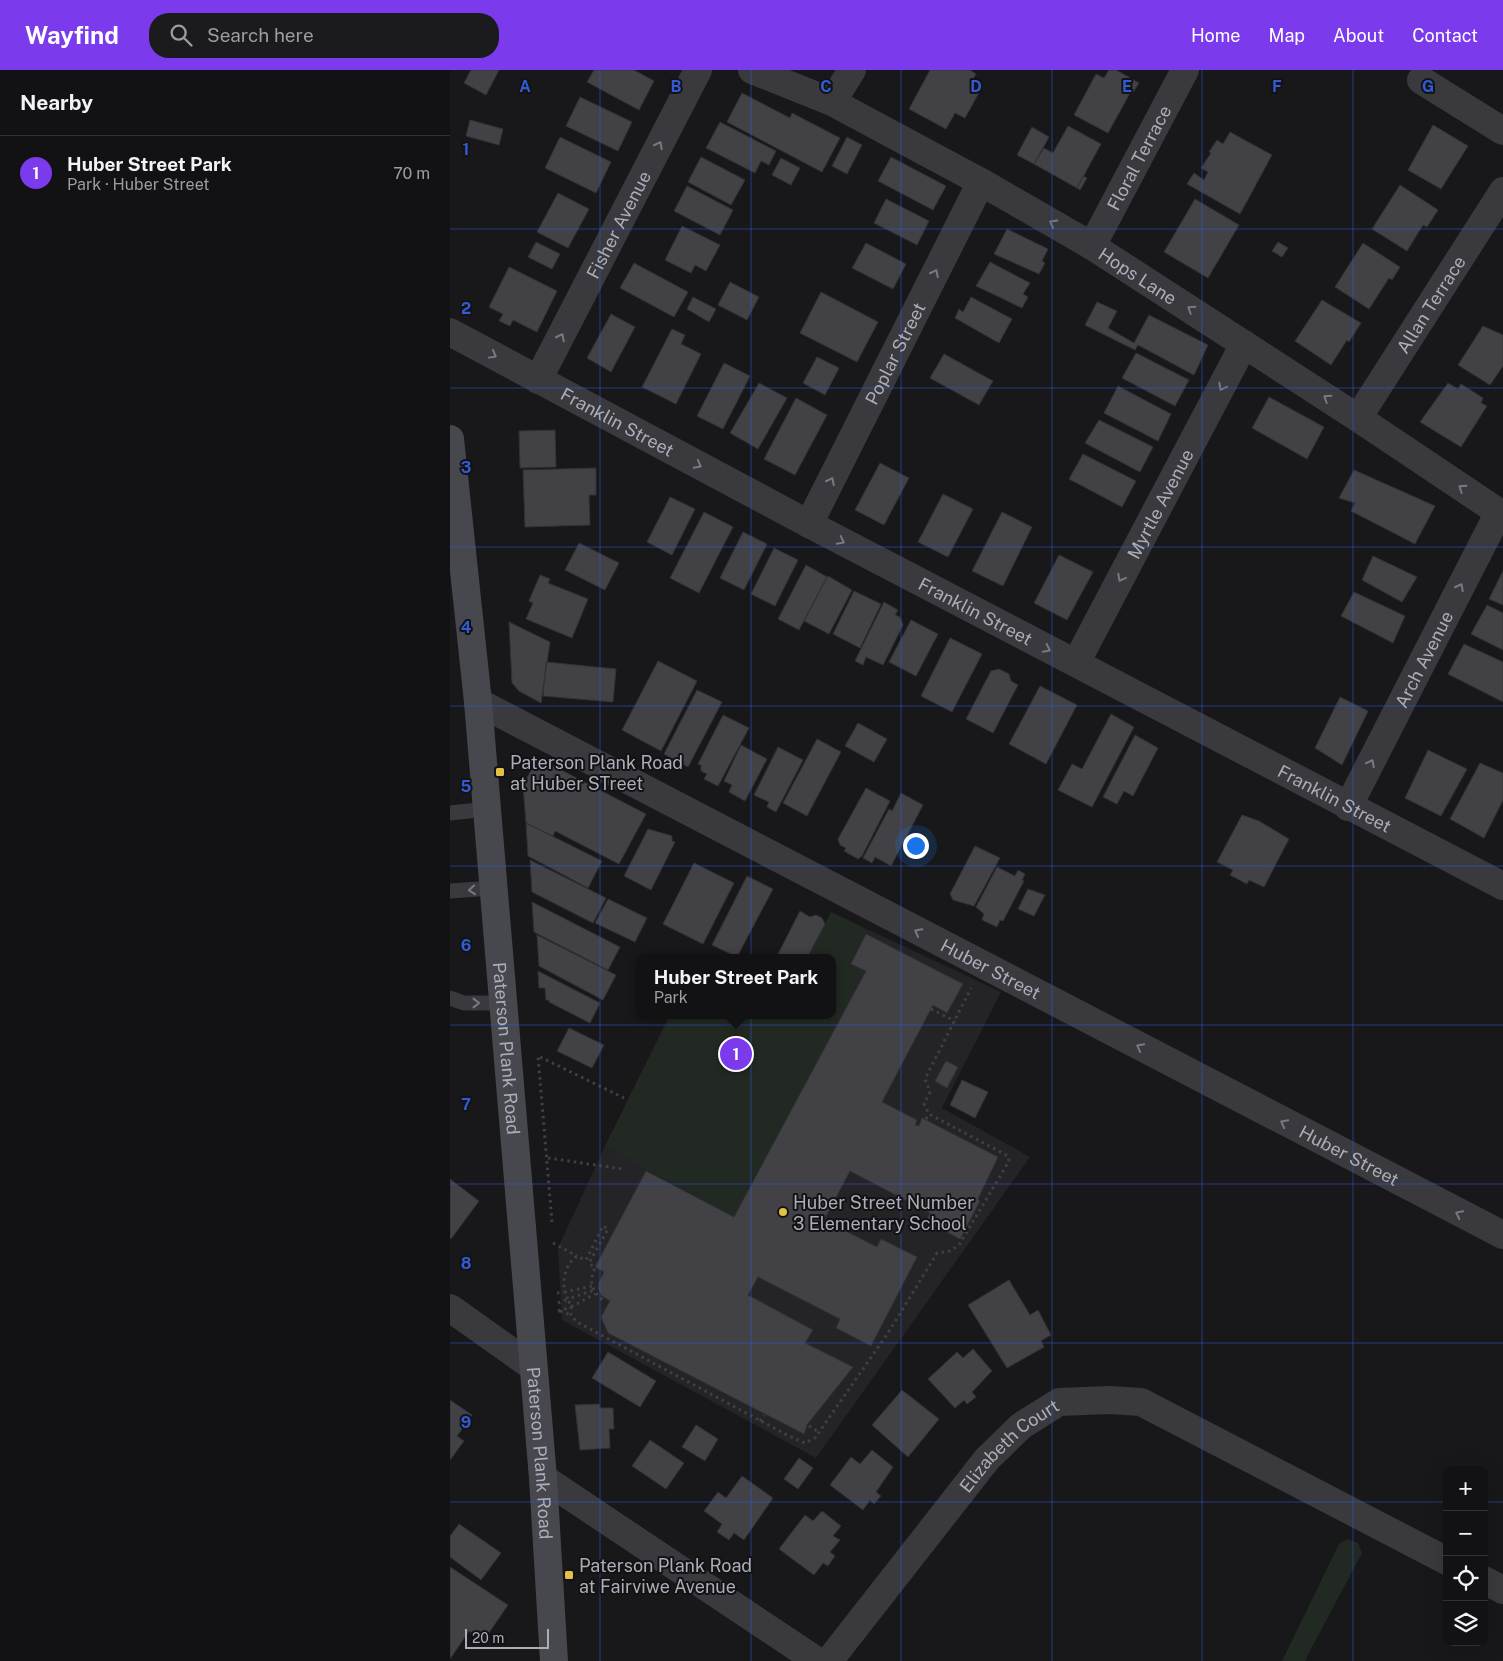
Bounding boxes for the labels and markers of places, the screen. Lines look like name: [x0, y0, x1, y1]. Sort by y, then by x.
place label: Paterson Plank Road at Huber STreet: [510, 752, 683, 794]
marker: Paterson Plank Road at Huber STreet: [494, 766, 506, 778]
pin: 1: [720, 1035, 752, 1073]
place label: Huber Street Number 3 Elementary School: [793, 1192, 974, 1234]
marker: Huber Street Number 3 Elementary School: [777, 1206, 789, 1218]
place label: Paterson Plank Road at Fairviwe Avenue: [579, 1555, 752, 1597]
marker: Paterson Plank Road at Fairviwe Avenue: [563, 1569, 575, 1581]

